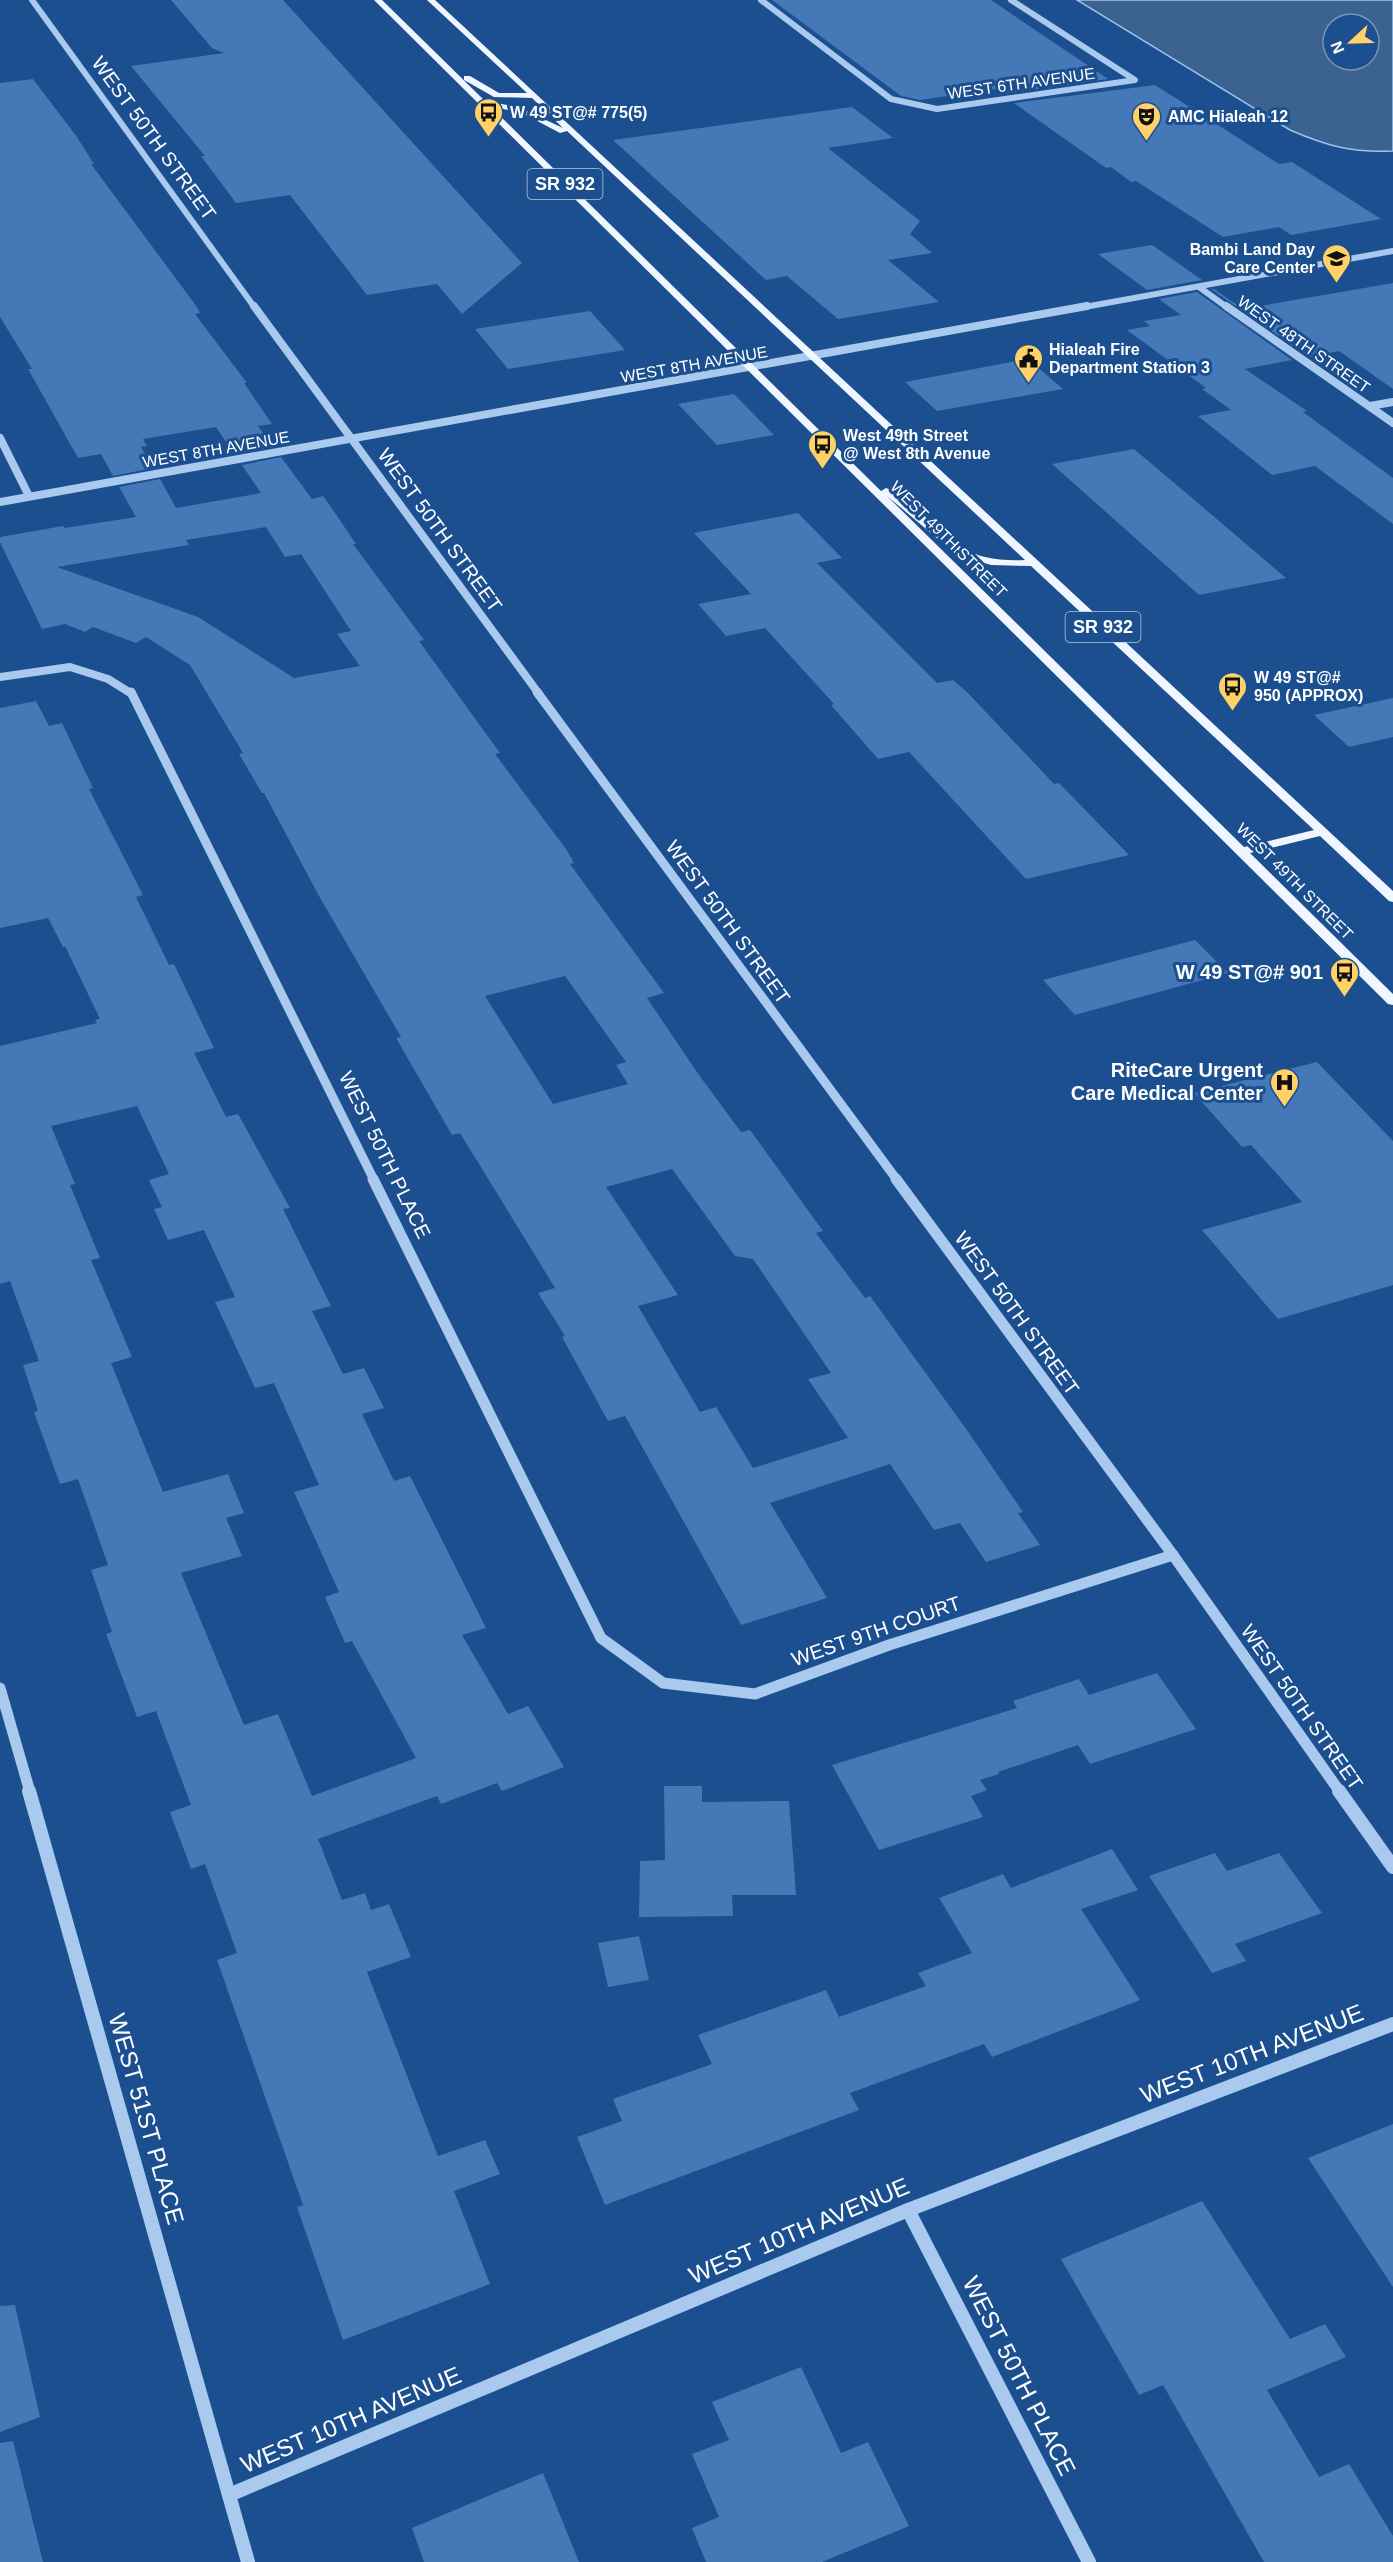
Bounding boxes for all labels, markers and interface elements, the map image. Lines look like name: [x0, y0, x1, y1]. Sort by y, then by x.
north arrow: [1321, 12, 1381, 72]
text: N: [1328, 39, 1348, 56]
street label: WEST 50TH STREET: [87, 52, 221, 224]
street label: WEST 6TH AVENUE: [946, 65, 1096, 102]
bus stop icon: W 49 ST@# 775(5): [473, 96, 505, 138]
theatre icon: AMC Hialeah 12: [1131, 100, 1163, 142]
place label: W 49 ST@# 775(5): [510, 104, 647, 121]
place label: AMC Hialeah 12: [1168, 108, 1288, 125]
road number: SR 932: [528, 169, 602, 199]
place label: Bambi Land Day Care Center: [1190, 241, 1315, 276]
school or university icon: Bambi Land Day Care Center: [1320, 242, 1352, 284]
street label: WEST 48TH STREET: [1235, 292, 1373, 397]
place label: Hialeah Fire Department Station 3: [1049, 341, 1210, 376]
public building icon: Hialeah Fire Department Station 3: [1012, 342, 1044, 384]
street label: WEST 8TH AVENUE: [619, 343, 769, 386]
place label: West 49th Street @ West 8th Avenue: [843, 427, 991, 462]
street label: WEST 8TH AVENUE: [141, 428, 291, 471]
bus stop icon: West 49th Street @ West 8th Avenue: [806, 428, 838, 470]
street label: WEST 50TH STREET: [373, 444, 507, 616]
street label: WEST 49TH STREET: [887, 478, 1010, 601]
road number: SR 932: [1066, 612, 1140, 642]
place label: W 49 ST@# 950 (APPROX): [1254, 669, 1363, 704]
bus stop icon: W 49 ST@# 950 (APPROX): [1217, 670, 1249, 712]
street label: WEST 49TH STREET: [1233, 820, 1356, 943]
street label: WEST 50TH STREET: [661, 836, 795, 1008]
bus stop icon: W 49 ST@# 901: [1328, 956, 1360, 998]
place label: W 49 ST@# 901: [1176, 961, 1323, 983]
place label: RiteCare Urgent Care Medical Center: [1071, 1059, 1263, 1104]
hospital icon: RiteCare Urgent Care Medical Center: [1268, 1066, 1300, 1108]
street label: WEST 50TH PLACE: [335, 1068, 435, 1242]
street label: WEST 50TH STREET: [950, 1227, 1084, 1399]
street label: WEST 9TH COURT: [789, 1592, 963, 1670]
street label: WEST 50TH STREET: [1237, 1620, 1367, 1794]
street label: WEST 10TH AVENUE: [1137, 1999, 1367, 2109]
street label: WEST 51ST PLACE: [103, 2010, 189, 2227]
street label: WEST 10TH AVENUE: [685, 2172, 913, 2289]
street label: WEST 50TH PLACE: [958, 2272, 1081, 2480]
street label: WEST 10TH AVENUE: [237, 2361, 465, 2478]

